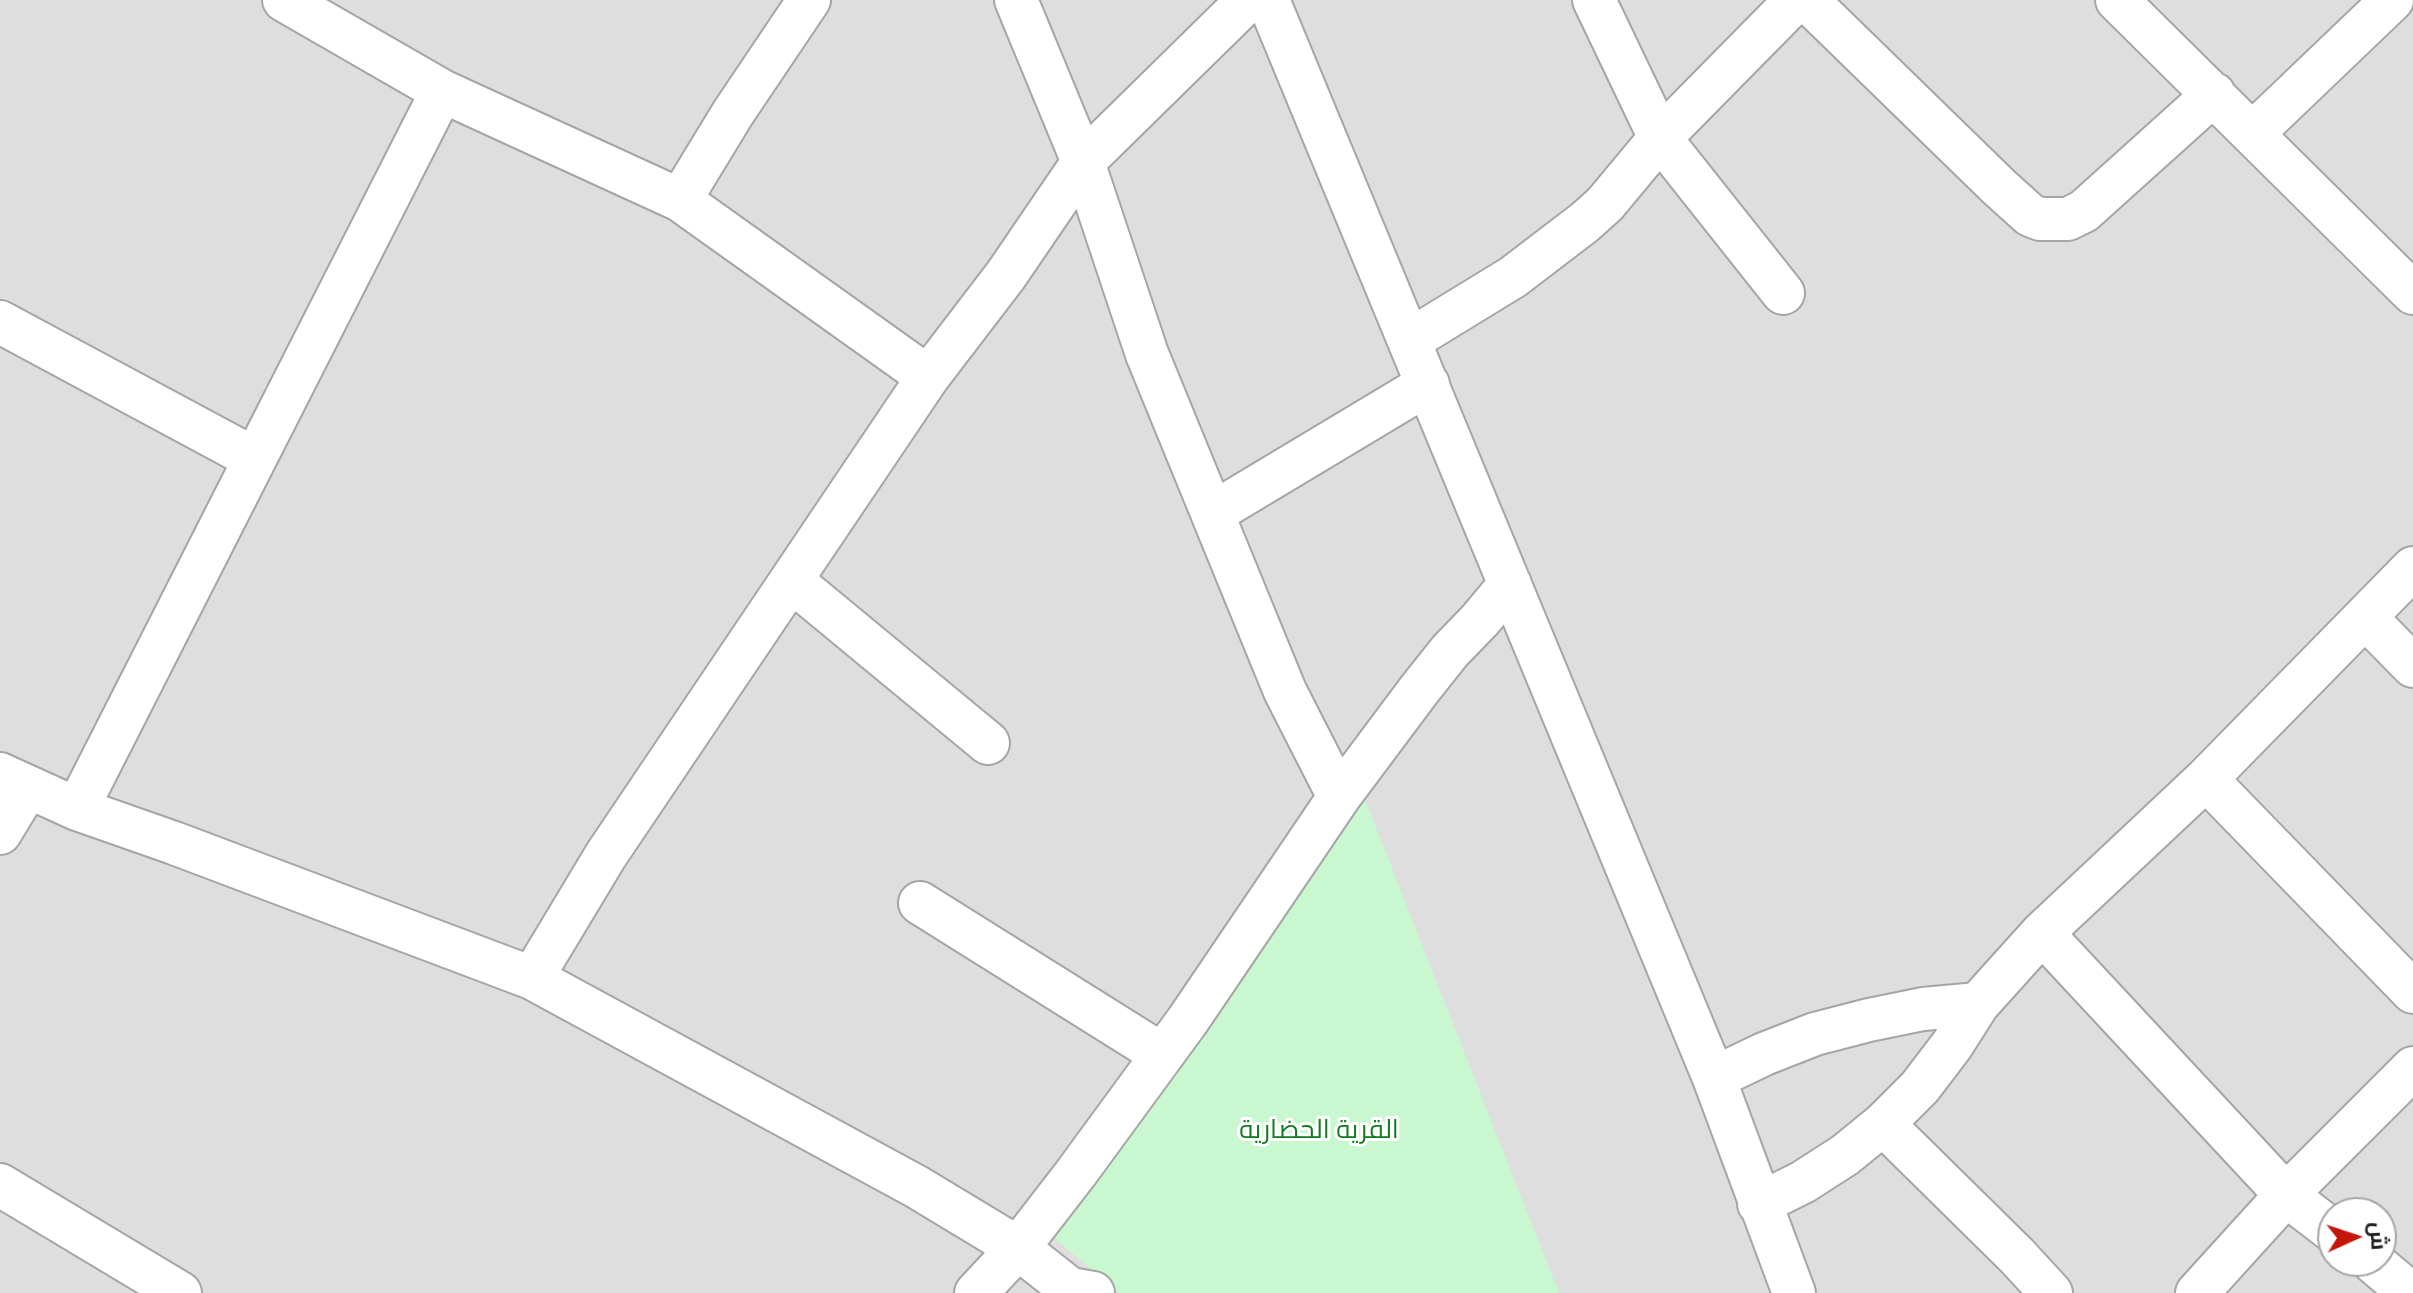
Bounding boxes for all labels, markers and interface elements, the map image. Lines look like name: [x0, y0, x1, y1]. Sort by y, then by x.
park label: القرية الحضارية: [1239, 1114, 1399, 1146]
north arrow: [2317, 1197, 2397, 1277]
text: ش: [2365, 1221, 2394, 1251]

